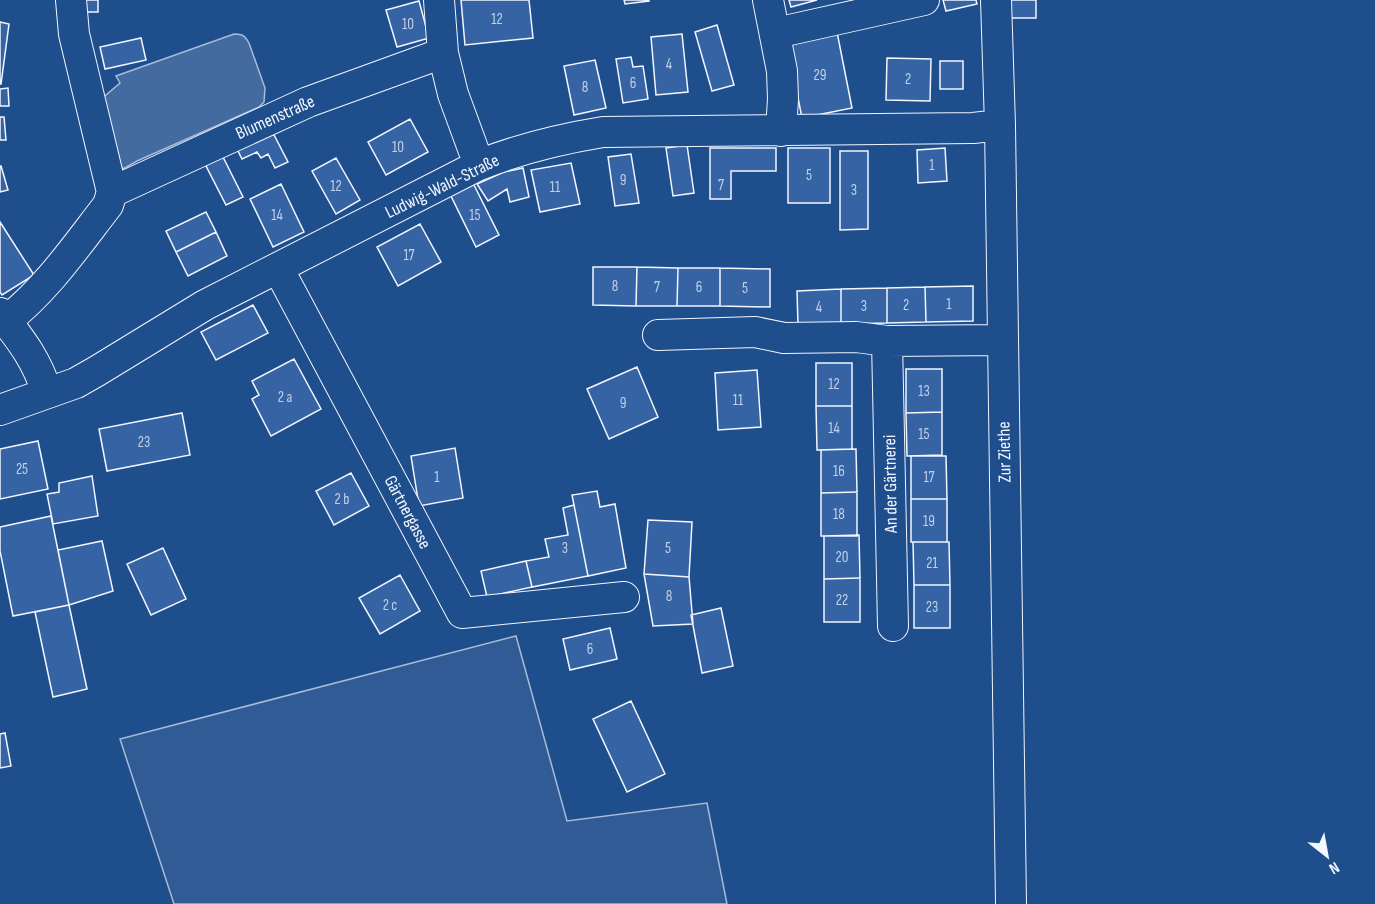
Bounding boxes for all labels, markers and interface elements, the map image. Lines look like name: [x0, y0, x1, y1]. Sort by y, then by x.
house number: 12: [491, 10, 503, 29]
house number: 10: [402, 15, 414, 34]
house number: 4: [666, 55, 672, 74]
house number: 29: [814, 66, 826, 85]
house number: 2: [905, 70, 911, 89]
house number: 6: [630, 74, 636, 93]
house number: 8: [582, 78, 588, 97]
street label: Blumenstraße: [233, 91, 318, 144]
house number: 10: [392, 138, 404, 157]
street label: Ludwig-Wald-Straße: [382, 150, 503, 223]
house number: 1: [929, 156, 935, 175]
house number: 5: [806, 166, 812, 185]
house number: 9: [620, 171, 626, 190]
house number: 7: [718, 176, 724, 195]
house number: 12: [330, 177, 342, 196]
house number: 11: [550, 178, 561, 197]
house number: 3: [851, 181, 857, 200]
house number: 14: [271, 206, 283, 225]
house number: 15: [469, 206, 481, 225]
house number: 17: [403, 246, 415, 265]
house number: 8: [612, 277, 618, 296]
house number: 7: [654, 278, 660, 297]
house number: 6: [696, 278, 702, 297]
house number: 5: [742, 279, 748, 298]
house number: 1: [946, 295, 952, 314]
house number: 2: [903, 296, 909, 315]
house number: 3: [861, 297, 867, 316]
house number: 4: [816, 298, 822, 317]
house number: 12: [828, 375, 840, 394]
house number: 13: [918, 382, 930, 401]
house number: 2 a: [278, 388, 292, 407]
house number: 11: [733, 391, 744, 410]
house number: 9: [620, 394, 626, 413]
house number: 14: [828, 419, 840, 438]
street label: Zur Ziethe: [993, 421, 1016, 483]
house number: 15: [918, 425, 930, 444]
house number: 23: [138, 433, 150, 452]
street label: An der Gärtnerei: [879, 435, 902, 534]
house number: 25: [16, 460, 28, 479]
house number: 16: [833, 462, 845, 481]
house number: 1: [434, 468, 440, 487]
house number: 17: [923, 468, 935, 487]
street label: Gärtnergasse: [379, 472, 436, 553]
house number: 2 b: [335, 490, 349, 509]
house number: 18: [833, 505, 845, 524]
house number: 19: [923, 512, 935, 531]
house number: 3: [562, 539, 568, 558]
house number: 5: [665, 539, 671, 558]
house number: 20: [836, 548, 848, 567]
house number: 21: [926, 554, 938, 573]
house number: 8: [666, 587, 672, 606]
house number: 22: [836, 591, 848, 610]
house number: 2 c: [383, 596, 397, 615]
house number: 23: [926, 598, 938, 617]
house number: 6: [587, 640, 593, 659]
north arrow: [1297, 826, 1357, 886]
text: N: [1325, 857, 1343, 878]

